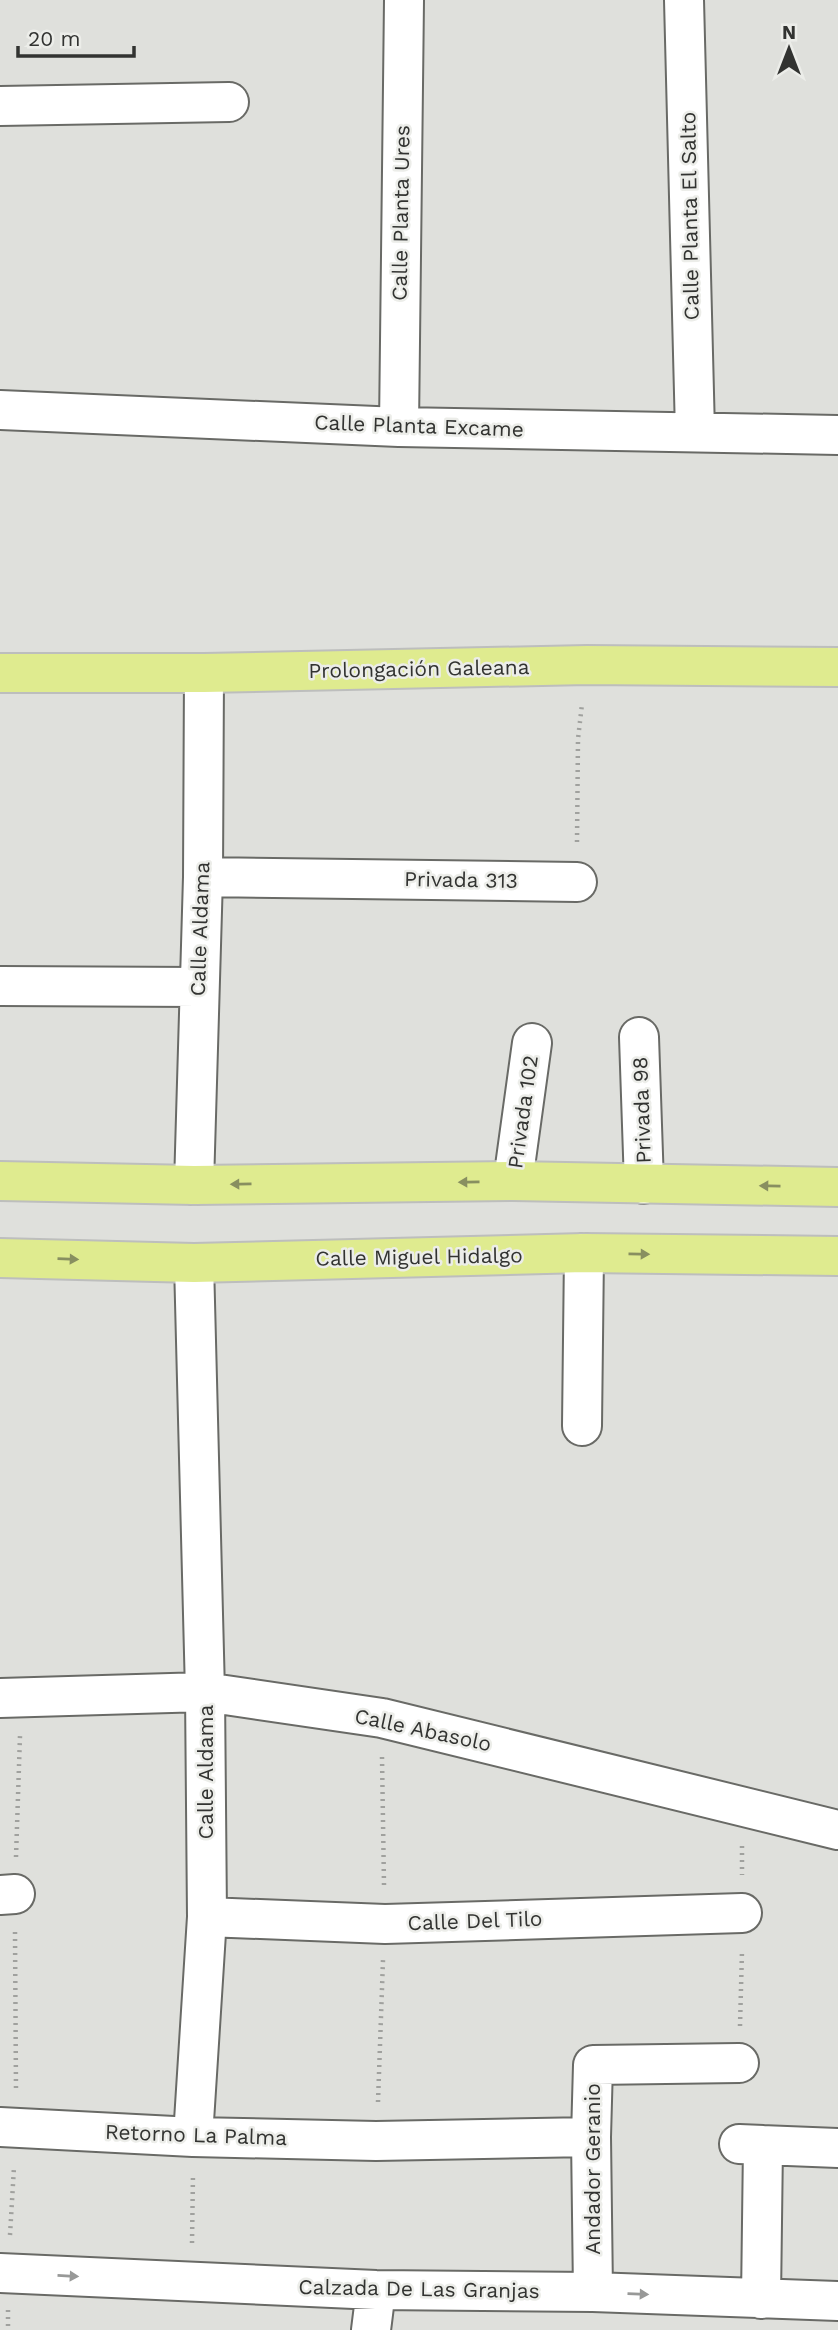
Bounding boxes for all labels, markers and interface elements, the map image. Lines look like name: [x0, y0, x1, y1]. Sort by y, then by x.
scale bar: [18, 14, 133, 58]
north arrow: [754, 14, 824, 84]
text: N: [782, 21, 796, 44]
text: 20 m: [28, 26, 80, 51]
street label: Calle Planta El Salto: [675, 112, 704, 320]
street label: Calle Planta Ures: [386, 125, 415, 301]
street label: Calle Planta Excame: [314, 409, 524, 442]
street label: Prolongación Galeana: [308, 654, 530, 683]
street label: Calle Aldama: [185, 861, 214, 997]
street label: Privada 313: [404, 866, 518, 893]
street label: Privada 102: [502, 1054, 543, 1170]
street label: Privada 98: [627, 1056, 656, 1164]
one-way arrow: [458, 1176, 480, 1188]
one-way arrow: [230, 1178, 252, 1190]
one-way arrow: [759, 1180, 781, 1192]
street label: Calle Miguel Hidalgo: [315, 1242, 523, 1271]
one-way arrow: [628, 1248, 650, 1259]
one-way arrow: [57, 1254, 79, 1265]
street label: Calle Abasolo: [352, 1703, 494, 1756]
street label: Calle Aldama: [193, 1704, 218, 1839]
street label: Calle Del Tilo: [407, 1906, 543, 1935]
street label: Andador Geranio: [580, 2083, 605, 2255]
street label: Retorno La Palma: [104, 2119, 288, 2150]
one-way arrow: [57, 2271, 79, 2282]
street label: Calzada De Las Granjas: [298, 2274, 540, 2303]
one-way arrow: [628, 2288, 650, 2299]

